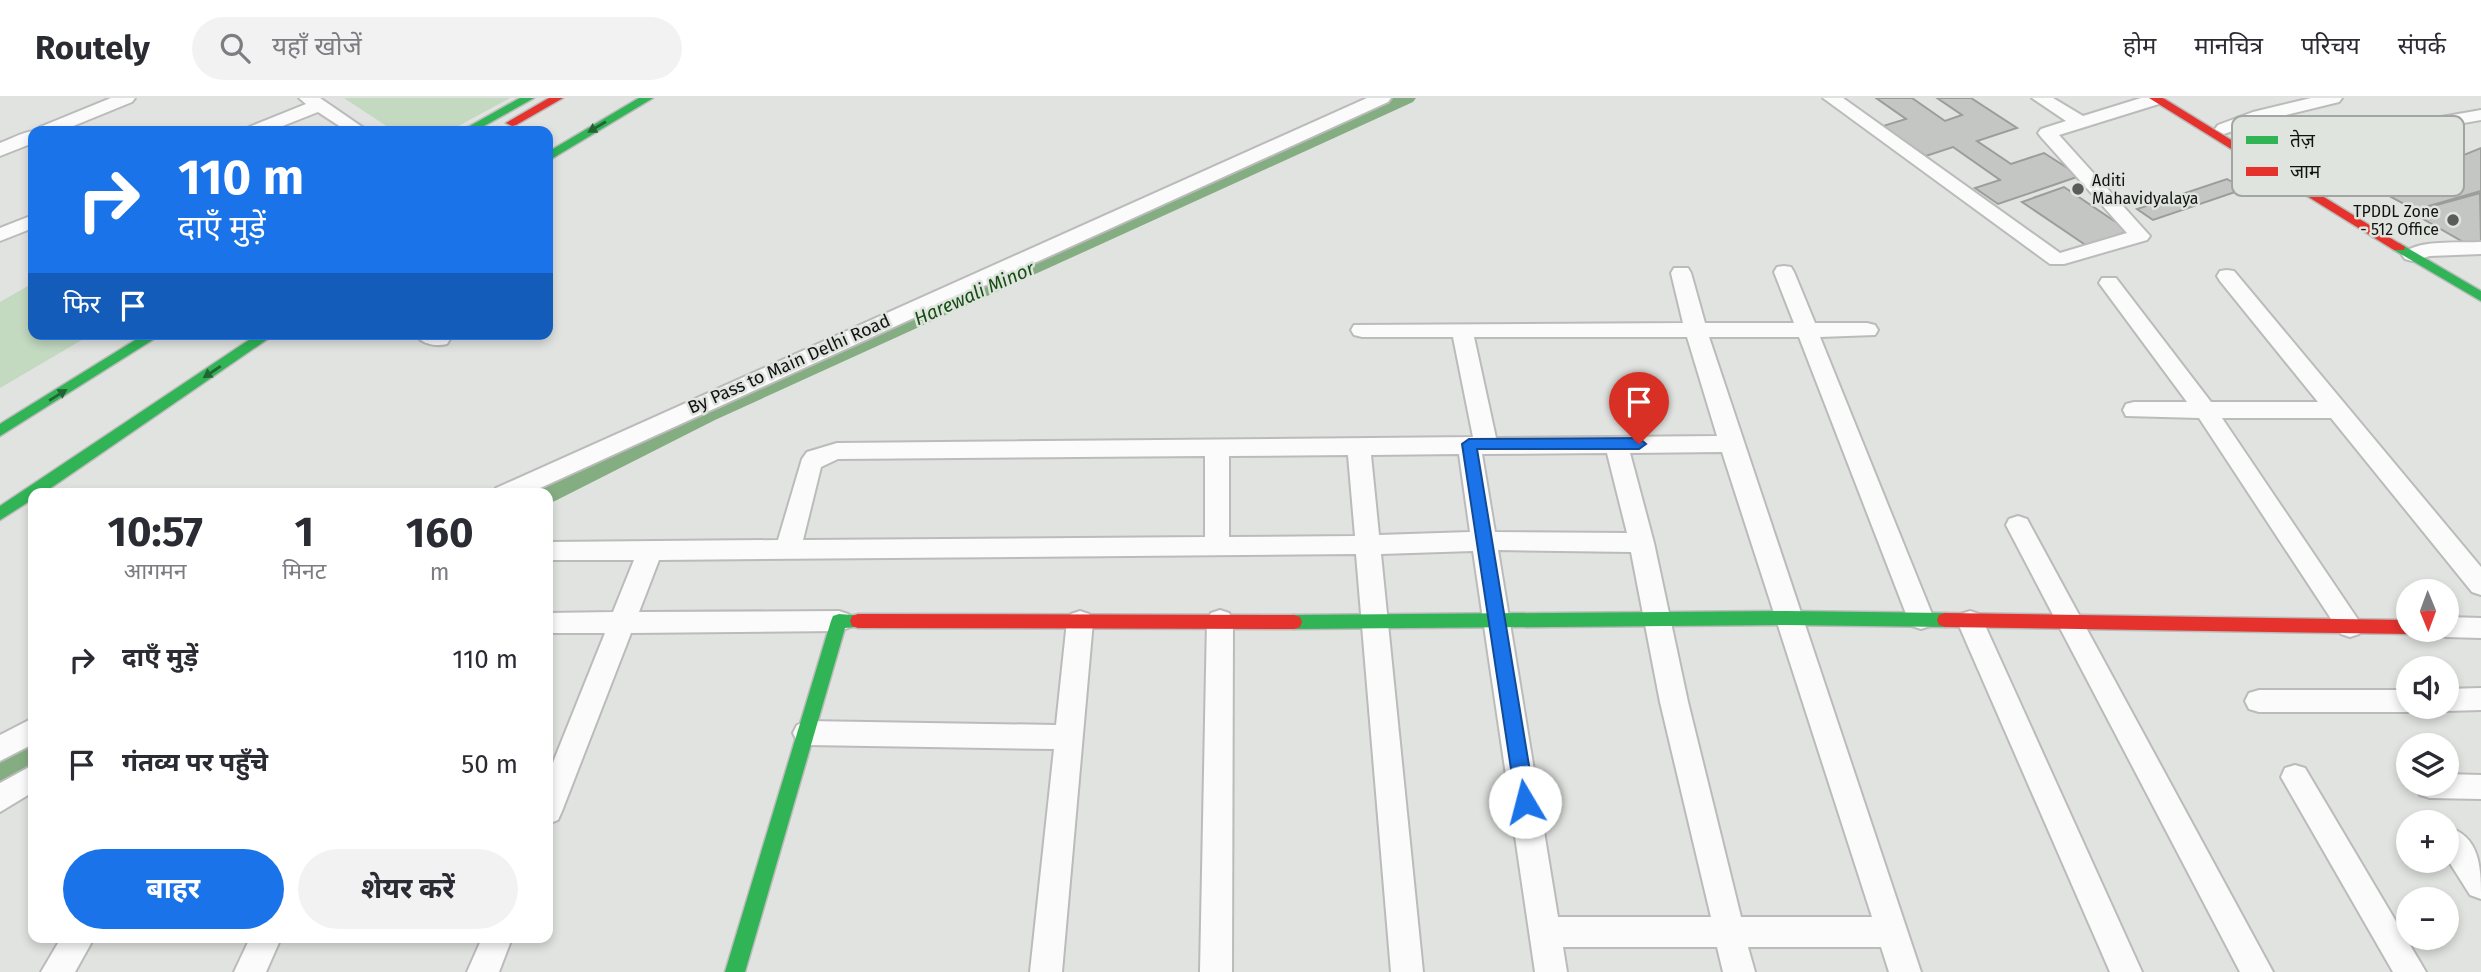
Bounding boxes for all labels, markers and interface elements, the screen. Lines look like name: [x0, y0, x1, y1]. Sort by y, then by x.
search box: [192, 17, 682, 80]
text: Routely: [35, 28, 150, 68]
icon: search: [216, 29, 254, 67]
text: यहाँ खोजें: [272, 31, 362, 62]
text: होम: [2123, 32, 2156, 60]
text: मानचित्र: [2194, 32, 2263, 60]
text: परिचय: [2301, 32, 2360, 60]
text: संपर्क: [2398, 32, 2446, 60]
legend: [2232, 116, 2464, 196]
one-way arrow: [588, 121, 607, 134]
text: तेज़: [2290, 129, 2316, 152]
text: 110 m: [178, 148, 304, 207]
icon: right: [63, 154, 154, 245]
text: जाम: [2290, 160, 2321, 183]
place label: Aditi Mahavidyalaya: [2092, 171, 2199, 208]
marker: Aditi Mahavidyalaya: [2070, 181, 2086, 197]
place label: TPDDL Zone - 512 Office: [2353, 202, 2439, 239]
text: दाएँ मुड़ें: [178, 208, 266, 246]
marker: TPDDL Zone - 512 Office: [2445, 212, 2461, 228]
water label: Harewali Minor: [910, 256, 1039, 330]
icon: arrive: [114, 287, 152, 325]
text: फिर: [63, 289, 100, 320]
street label: By Pass to Main Delhi Road: [684, 309, 894, 419]
one-way arrow: [202, 365, 221, 378]
pin: [1609, 372, 1669, 444]
icon: arrive: [1620, 383, 1658, 421]
one-way arrow: [48, 388, 67, 401]
text: 10:57: [107, 507, 203, 557]
text: 1: [295, 507, 314, 557]
text: 160: [406, 508, 474, 558]
text: आगमन: [124, 557, 187, 585]
text: मिनट: [282, 557, 326, 585]
text: m: [430, 558, 450, 586]
north arrow: [2396, 579, 2459, 642]
map controls: [2396, 579, 2459, 950]
icon: right: [63, 641, 101, 679]
text: दाएँ मुड़ें: [122, 642, 198, 673]
text: 110 m: [452, 644, 518, 675]
button: sound: [2396, 656, 2459, 719]
button: layers: [2396, 733, 2459, 796]
icon: arrive: [63, 746, 101, 784]
text: गंतव्य पर पहुँचे: [122, 747, 268, 778]
text: 50 m: [461, 749, 518, 780]
position arrow: [1488, 765, 1562, 839]
button: +: [2396, 810, 2459, 873]
button: बाहर: [63, 849, 284, 929]
button: शेयर करें: [298, 849, 518, 929]
button: −: [2396, 887, 2459, 950]

